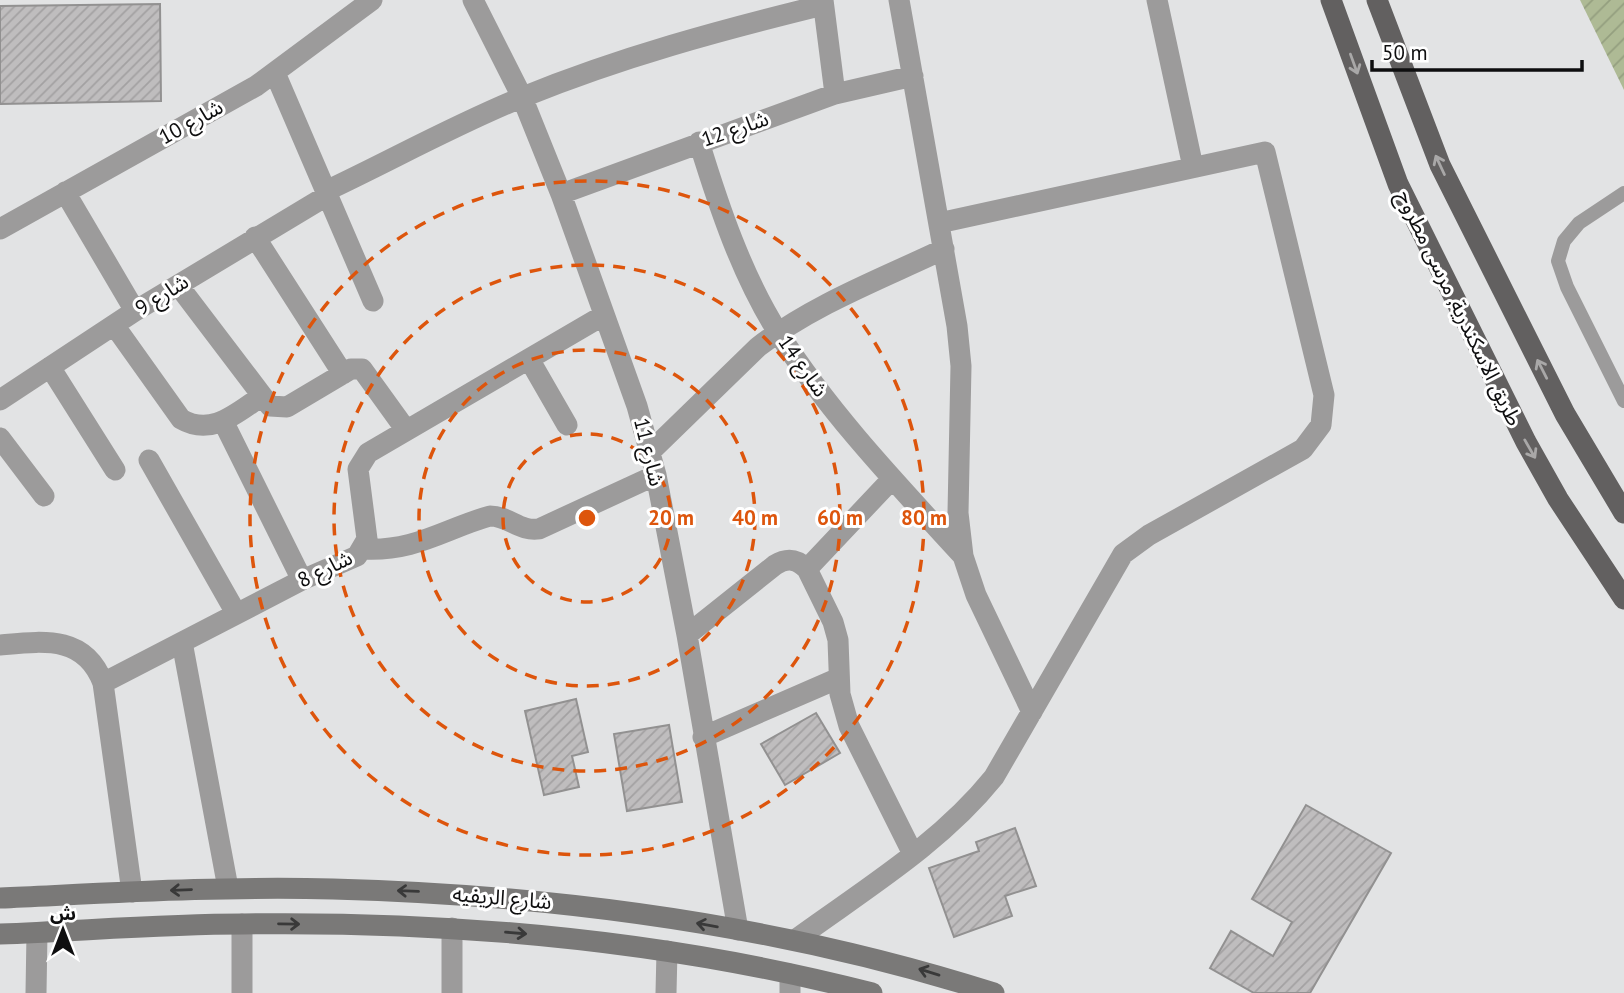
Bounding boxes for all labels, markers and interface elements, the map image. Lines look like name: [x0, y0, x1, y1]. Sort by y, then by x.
scale bar: [1372, 28, 1582, 72]
text: 50 m: [1382, 39, 1428, 66]
one-way arrow: [1349, 53, 1361, 75]
street label: شارع 10: [154, 93, 229, 152]
street label: شارع 12: [698, 104, 773, 154]
one-way arrow: [1433, 155, 1447, 176]
street label: طريق الاسكندرية, مرسى مطروح: [1389, 185, 1528, 431]
street label: شارع 9: [130, 268, 195, 323]
street label: شارع 14: [771, 330, 834, 403]
one-way arrow: [1535, 359, 1549, 380]
street label: شارع 11: [626, 415, 671, 489]
one-way arrow: [1524, 438, 1537, 459]
text: 20 m: [648, 504, 694, 531]
text: 40 m: [732, 504, 778, 531]
text: 60 m: [817, 504, 863, 531]
text: 80 m: [901, 504, 947, 531]
centre of rings: [575, 506, 599, 530]
street label: شارع 8: [293, 544, 358, 595]
street label: شارع الريفيه: [451, 880, 553, 917]
one-way arrow: [169, 884, 192, 897]
one-way arrow: [397, 885, 420, 898]
north arrow: [28, 895, 98, 965]
text: ش: [50, 901, 76, 925]
one-way arrow: [277, 917, 300, 931]
one-way arrow: [696, 918, 719, 931]
one-way arrow: [504, 927, 527, 940]
one-way arrow: [918, 965, 940, 978]

